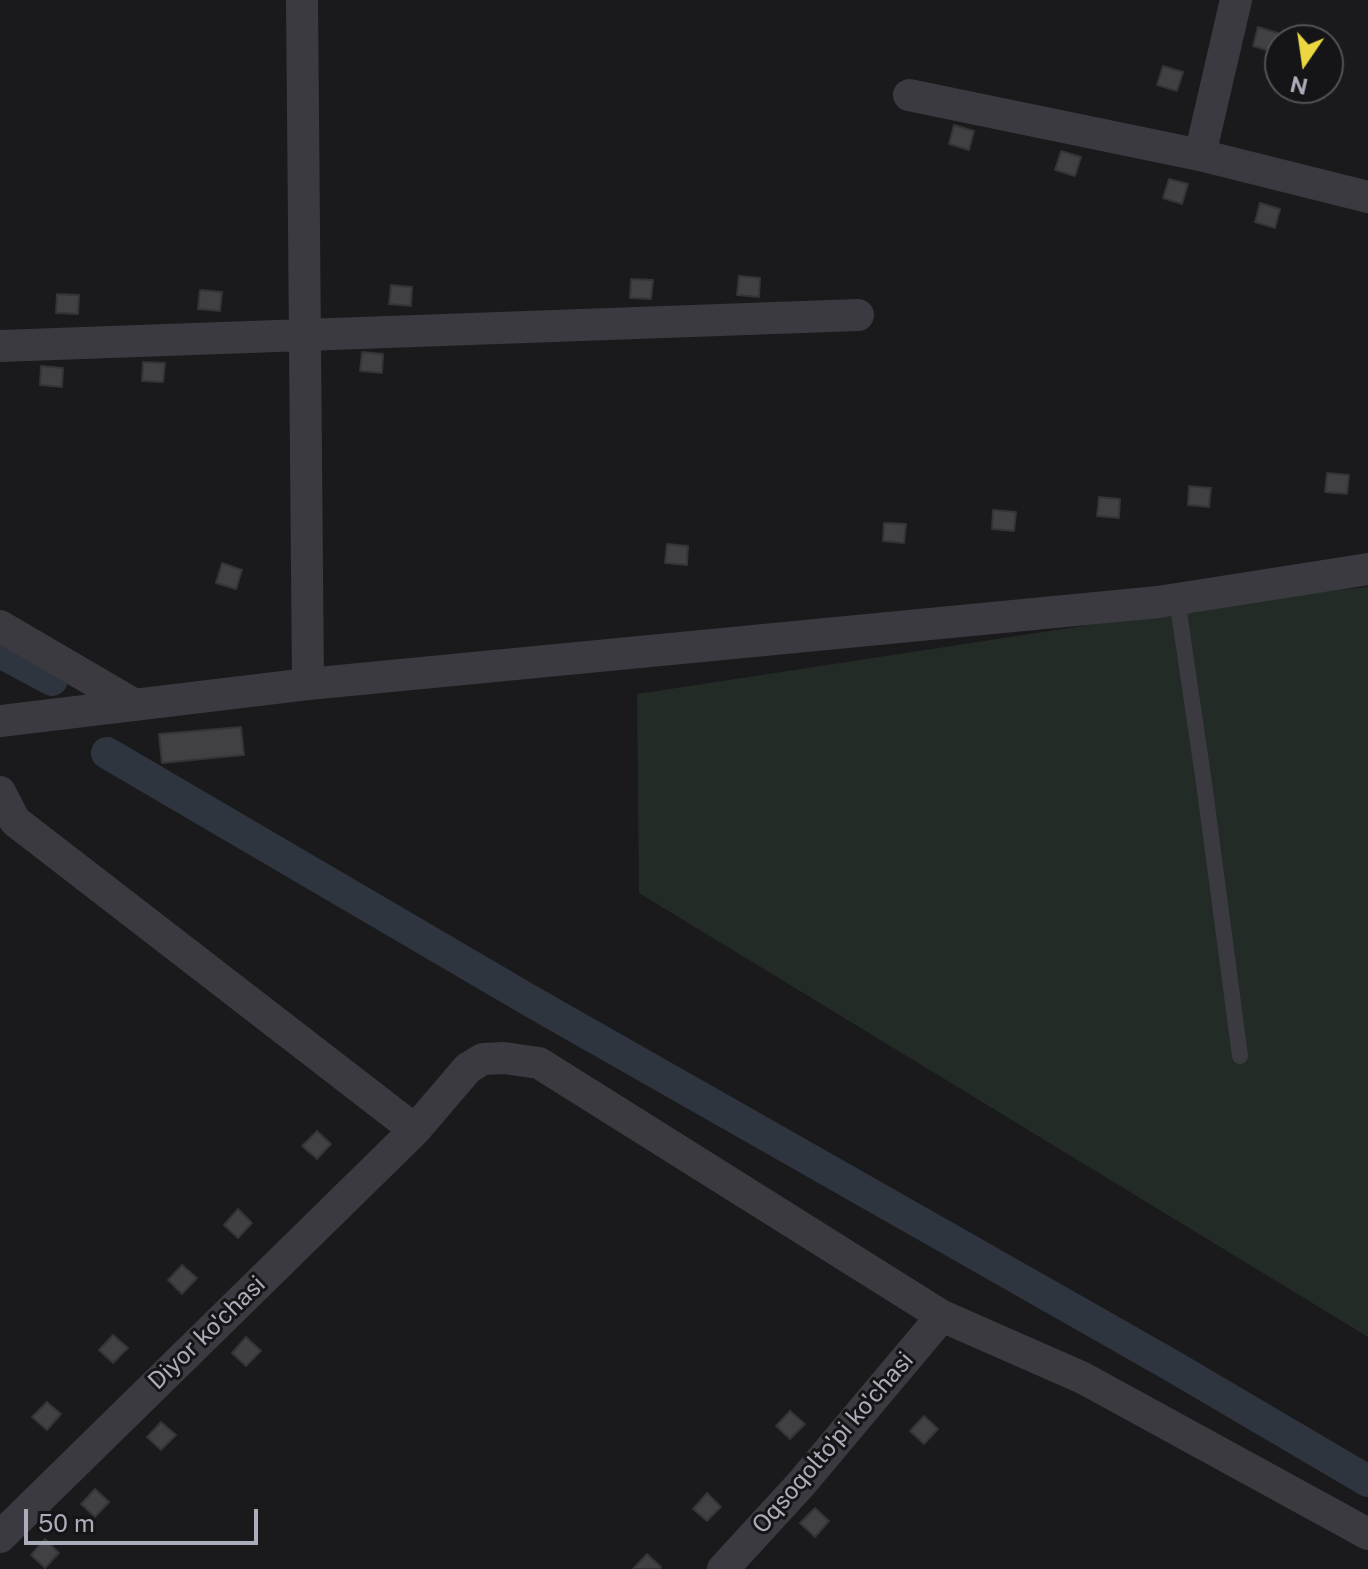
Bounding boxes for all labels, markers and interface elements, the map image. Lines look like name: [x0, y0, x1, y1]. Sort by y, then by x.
north arrow: [1264, 24, 1344, 104]
text: N: [1288, 71, 1310, 100]
street label: Diyor ko'chasi: [143, 1270, 271, 1396]
street label: Oqsoqolto'pi ko'chasi: [746, 1346, 920, 1540]
scale bar: [28, 1493, 262, 1543]
text: 50 m: [38, 1509, 95, 1537]

